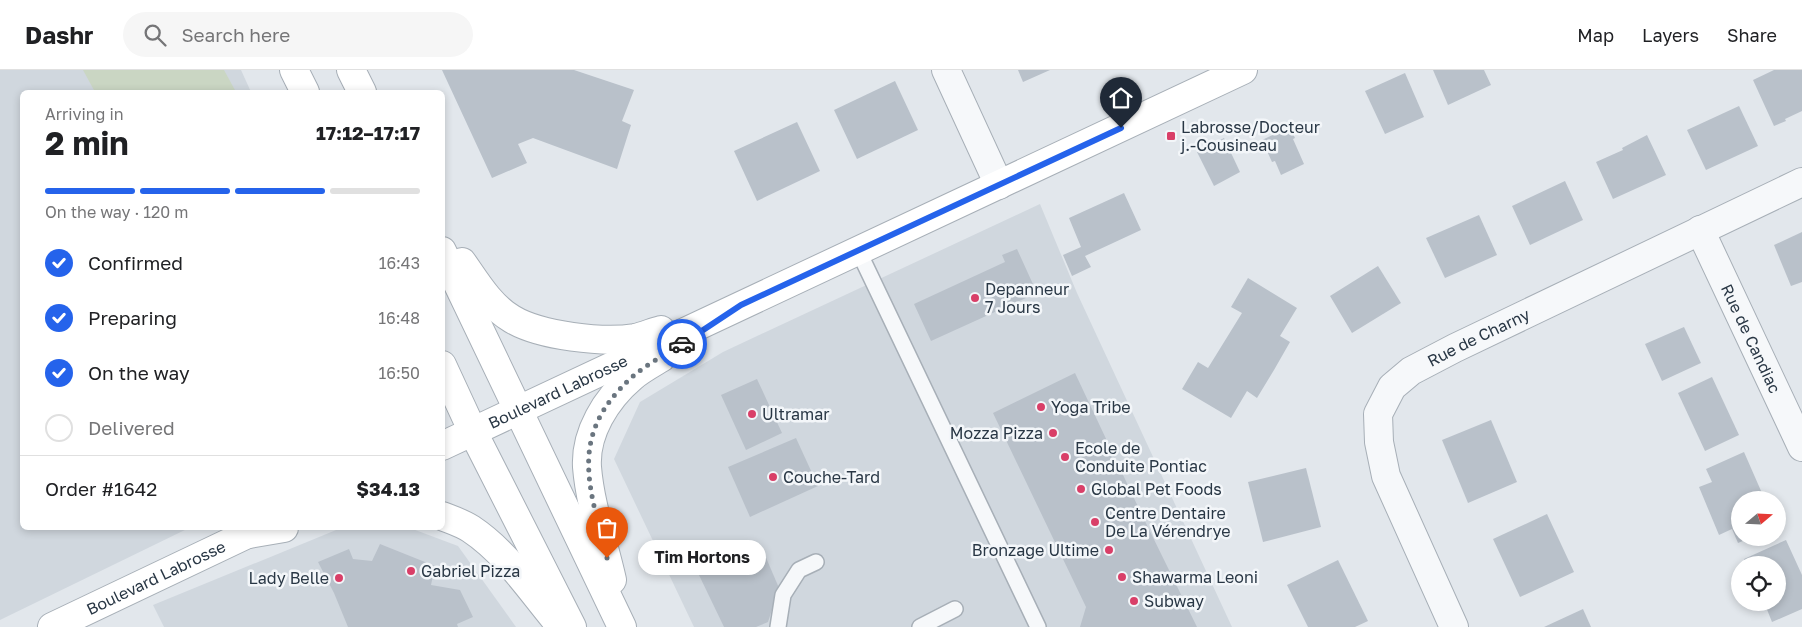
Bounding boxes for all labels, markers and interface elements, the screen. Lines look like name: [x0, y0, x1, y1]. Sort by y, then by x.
search box: [123, 12, 473, 57]
text: Dashr: [25, 20, 93, 49]
icon: search: [141, 21, 169, 49]
text: Search here: [181, 23, 290, 46]
text: Map: [1577, 24, 1614, 46]
text: Layers: [1642, 24, 1699, 46]
text: Share: [1727, 24, 1777, 46]
pin: [1100, 77, 1142, 128]
icon: home: [1107, 84, 1135, 112]
text: Arriving in: [45, 104, 124, 124]
place label: Labrosse/Docteur j.-Cousineau: [1180, 117, 1320, 155]
text: 17:12–17:17: [316, 121, 420, 144]
text: 2 min: [45, 124, 129, 162]
marker: Labrosse/Docteur j.-Cousineau: [1165, 130, 1177, 142]
text: On the way · 120 m: [45, 202, 188, 222]
icon: check: [45, 249, 73, 277]
text: Confirmed: [88, 251, 183, 274]
text: 16:43: [379, 253, 420, 273]
place label: Depanneur 7 Jours: [985, 279, 1069, 317]
street label: Rue de Candiac: [1717, 281, 1785, 397]
marker: Depanneur 7 Jours: [969, 292, 981, 304]
icon: check: [45, 304, 73, 332]
street label: Rue de Charny: [1424, 304, 1533, 371]
text: Preparing: [88, 306, 177, 329]
text: 16:48: [378, 308, 420, 328]
courier: [657, 319, 707, 369]
icon: car: [668, 330, 696, 358]
street label: Boulevard Labrosse: [485, 350, 631, 433]
icon: check: [45, 359, 73, 387]
text: On the way: [88, 361, 190, 384]
text: 16:50: [379, 363, 420, 383]
place label: Yoga Tribe: [1051, 397, 1131, 417]
marker: Yoga Tribe: [1035, 401, 1047, 413]
place label: Ultramar: [762, 404, 829, 424]
marker: Ultramar: [746, 408, 758, 420]
text: Delivered: [88, 416, 175, 439]
place label: Mozza Pizza: [950, 423, 1043, 443]
marker: Mozza Pizza: [1047, 427, 1059, 439]
place label: Ecole de Conduite Pontiac: [1075, 438, 1207, 476]
marker: Ecole de Conduite Pontiac: [1059, 451, 1071, 463]
place label: Couche-Tard: [783, 467, 880, 487]
marker: Couche-Tard: [767, 471, 779, 483]
text: Order #1642: [45, 477, 157, 500]
text: $34.13: [356, 477, 420, 500]
place label: Global Pet Foods: [1091, 479, 1222, 499]
marker: Global Pet Foods: [1075, 483, 1087, 495]
north arrow: [1731, 491, 1786, 546]
map controls: [1731, 491, 1786, 611]
place label: Centre Dentaire De La Vérendrye: [1105, 503, 1231, 541]
pin: [586, 507, 628, 558]
icon: bag: [593, 514, 621, 542]
marker: Centre Dentaire De La Vérendrye: [1089, 516, 1101, 528]
street label: Boulevard Labrosse: [83, 536, 229, 619]
callout: Tim Hortons: [637, 540, 764, 576]
place label: Bronzage Ultime: [972, 540, 1099, 560]
marker: Bronzage Ultime: [1103, 544, 1115, 556]
text: Tim Hortons: [654, 547, 750, 567]
button: locate: [1731, 556, 1786, 611]
place label: Gabriel Pizza: [421, 561, 520, 581]
marker: Gabriel Pizza: [405, 565, 417, 577]
place label: Shawarma Leoni: [1132, 567, 1258, 587]
place label: Lady Belle: [249, 568, 329, 588]
marker: Shawarma Leoni: [1116, 571, 1128, 583]
marker: Lady Belle: [333, 572, 345, 584]
place label: Subway: [1144, 591, 1204, 611]
marker: Subway: [1128, 595, 1140, 607]

